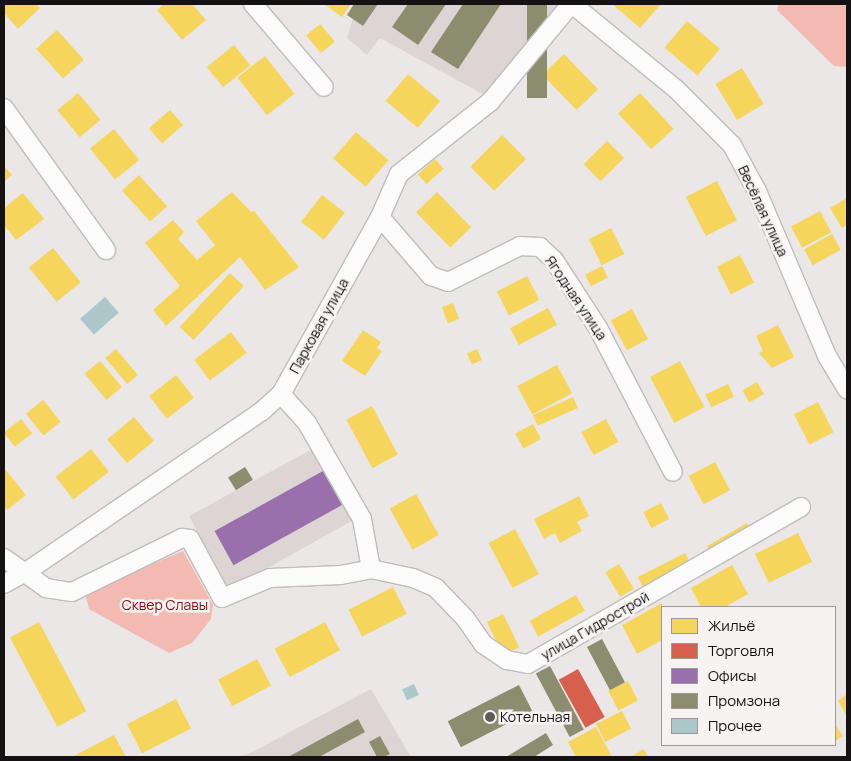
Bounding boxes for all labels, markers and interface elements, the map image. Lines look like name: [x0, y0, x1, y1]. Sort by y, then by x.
street label: Весёлая улица: [735, 163, 791, 259]
street label: Ягодная улица: [542, 253, 610, 343]
street label: Парковая улица: [286, 275, 352, 377]
street label: улица Гидрострой: [538, 588, 652, 664]
park label: Сквер Славы: [122, 597, 208, 613]
legend: [661, 606, 836, 746]
text: Жильё: [708, 615, 755, 636]
text: Торговля: [708, 640, 774, 661]
text: Офисы: [708, 665, 757, 686]
text: Промзона: [708, 690, 780, 711]
place label: Котельная: [500, 709, 570, 725]
marker: Котельная: [484, 711, 496, 723]
text: Прочее: [708, 715, 762, 736]

